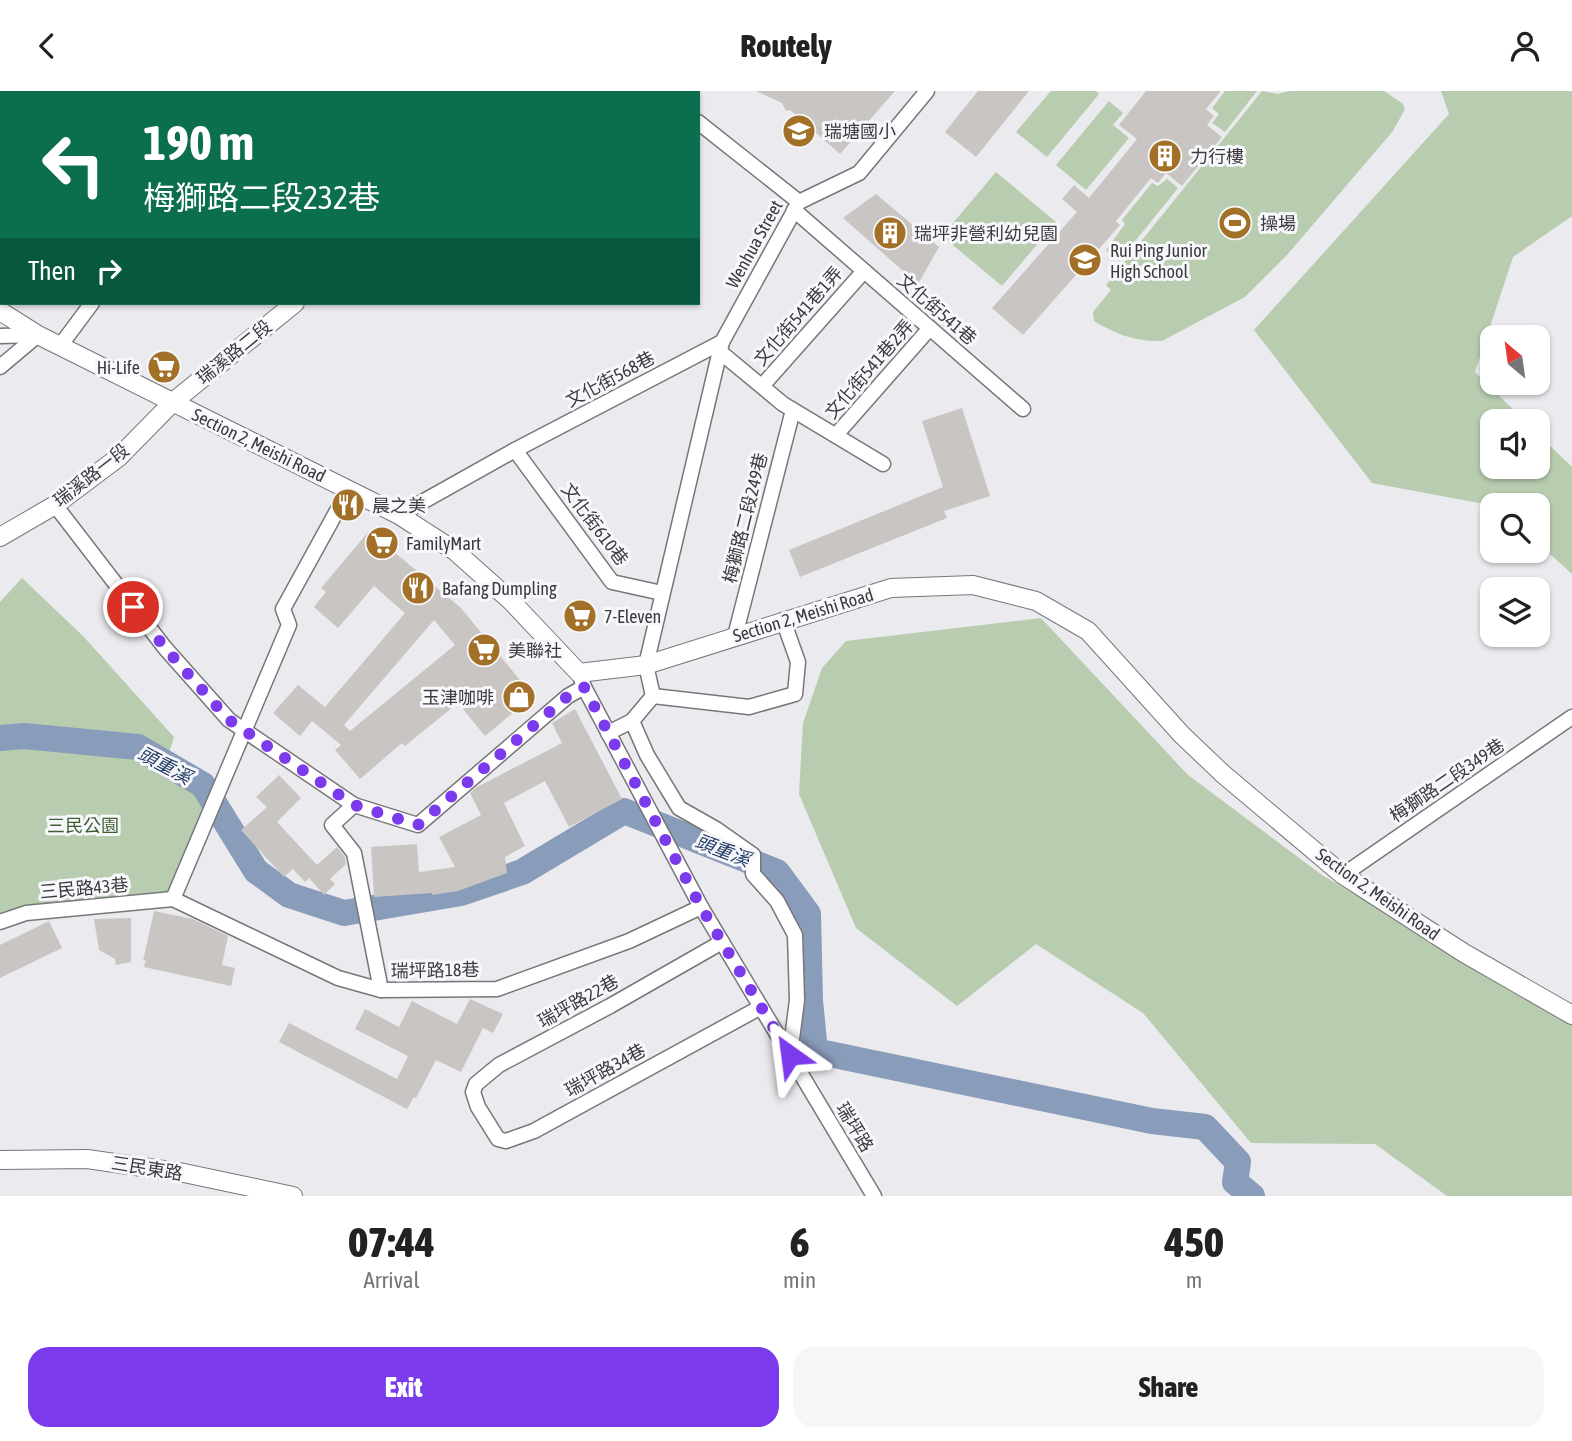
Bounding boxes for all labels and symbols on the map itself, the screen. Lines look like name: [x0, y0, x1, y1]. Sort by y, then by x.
school or university icon: 瑞塘國小: [780, 112, 818, 150]
place label: 瑞塘國小: [824, 121, 896, 142]
building icon: 力行樓: [1146, 137, 1184, 175]
place label: 力行樓: [1190, 146, 1244, 167]
street label: Wenhua Street: [721, 196, 787, 292]
sports icon: 操場: [1216, 204, 1254, 242]
place label: 操場: [1260, 213, 1296, 234]
building icon: 瑞坪非營利幼兒園: [871, 214, 909, 252]
place label: 瑞坪非營利幼兒園: [914, 223, 1058, 244]
place label: Rui Ping Junior High School: [1110, 240, 1208, 282]
school or university icon: Rui Ping Junior High School: [1066, 241, 1104, 279]
street label: 文化街541巷1弄: [749, 262, 847, 370]
street label: 文化街541巷: [893, 269, 981, 349]
street label: 文化街541巷2弄: [820, 315, 918, 423]
street label: 瑞溪路二段: [192, 316, 276, 388]
north arrow: [1480, 325, 1550, 395]
street label: 文化街568巷: [562, 347, 658, 411]
supermarket icon: Hi-Life: [145, 348, 183, 386]
place label: Hi-Life: [97, 357, 140, 378]
street label: Section 2, Meishi Road: [189, 404, 329, 486]
street label: 瑞溪路一段: [49, 439, 133, 511]
street label: 梅獅路二段249巷: [719, 451, 771, 585]
street label: 文化街610巷: [557, 479, 633, 569]
restaurant icon: 晨之美: [329, 486, 367, 524]
place label: 晨之美: [372, 495, 426, 516]
supermarket icon: FamilyMart: [363, 524, 401, 562]
place label: FamilyMart: [406, 533, 481, 554]
restaurant icon: Bafang Dumpling: [399, 569, 437, 607]
pin: [103, 577, 163, 637]
place label: Bafang Dumpling: [442, 578, 557, 599]
street label: Section 2, Meishi Road: [730, 584, 876, 646]
supermarket icon: 7-Eleven: [561, 597, 599, 635]
place label: 7-Eleven: [604, 606, 661, 627]
supermarket icon: 美聯社: [465, 631, 503, 669]
place label: 美聯社: [508, 640, 562, 661]
shop icon: 玉津咖啡: [500, 678, 538, 716]
place label: 玉津咖啡: [422, 687, 494, 708]
street label: 梅獅路二段349巷: [1386, 734, 1508, 826]
water label: 頭重溪: [135, 742, 198, 789]
park label: 三民公園: [47, 815, 119, 836]
water label: 頭重溪: [692, 830, 756, 872]
street label: Section 2, Meishi Road: [1312, 844, 1444, 944]
street label: 三民路43巷: [39, 874, 129, 902]
street label: 瑞坪路18巷: [390, 959, 480, 981]
street label: 瑞坪路22巷: [534, 970, 622, 1032]
position arrow: [753, 1018, 827, 1092]
street label: 瑞坪路34巷: [561, 1039, 649, 1101]
street label: 瑞坪路: [832, 1098, 878, 1156]
street label: 三民東路: [110, 1152, 184, 1184]

